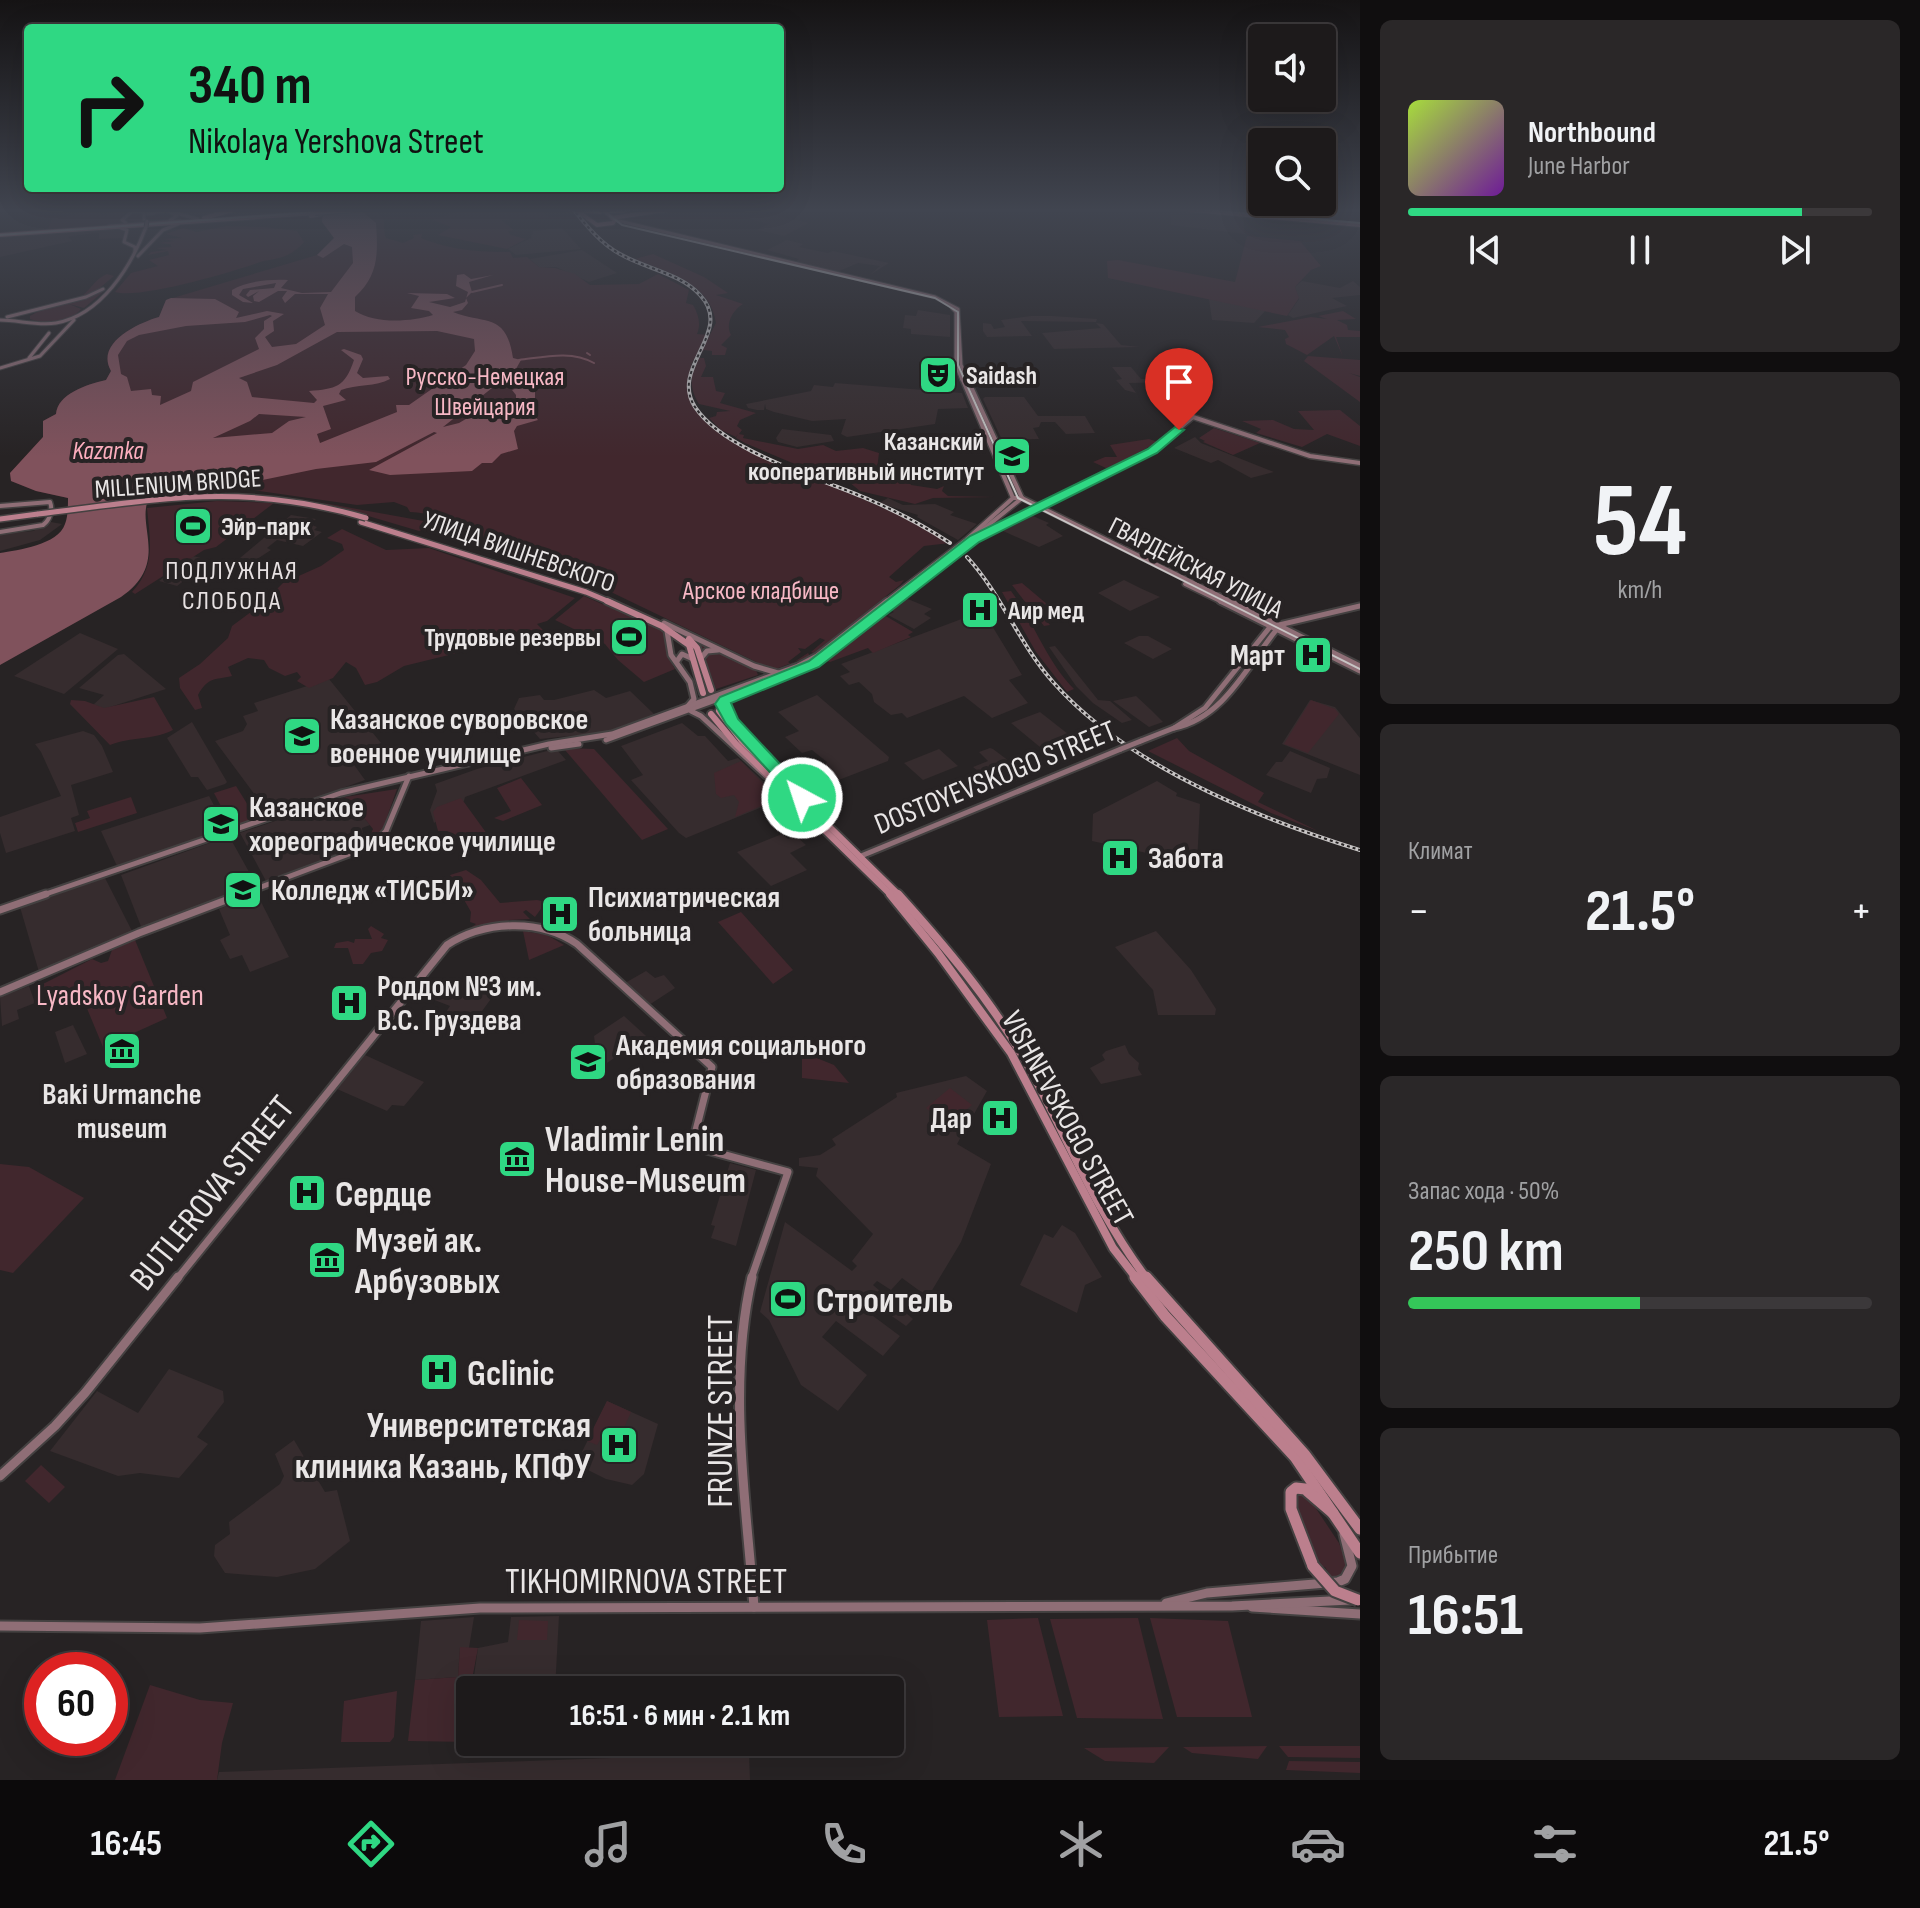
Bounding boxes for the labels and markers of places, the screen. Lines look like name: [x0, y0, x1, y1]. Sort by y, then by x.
pin: [1145, 348, 1213, 430]
theatre icon: Saidash: [917, 354, 959, 396]
place label: Saidash: [966, 361, 1037, 392]
place label: Казанский кооперативный институт: [748, 427, 985, 488]
school or university icon: Казанский кооперативный институт: [991, 435, 1033, 477]
sports icon: Эйр-парк: [172, 505, 214, 547]
place label: Эйр-парк: [221, 512, 311, 543]
hospital icon: Аир мед: [959, 589, 1001, 631]
place label: Аир мед: [1007, 596, 1084, 627]
sports icon: Трудовые резервы: [608, 616, 650, 658]
place label: Трудовые резервы: [424, 623, 601, 654]
hospital icon: Март: [1292, 634, 1334, 676]
place label: Март: [1230, 638, 1285, 674]
place label: Казанское суворовское военное училище: [330, 702, 588, 772]
school or university icon: Казанское суворовское военное училище: [281, 715, 323, 757]
place label: Казанское хореографическое училище: [249, 790, 556, 860]
school or university icon: Казанское хореографическое училище: [200, 803, 242, 845]
hospital icon: Забота: [1099, 837, 1141, 879]
place label: Забота: [1148, 841, 1224, 877]
school or university icon: Колледж «ТИСБИ»: [222, 869, 264, 911]
place label: Колледж «ТИСБИ»: [271, 873, 474, 909]
place label: Психиатрическая больница: [588, 880, 780, 950]
hospital icon: Психиатрическая больница: [539, 893, 581, 935]
place label: Роддом №3 им. В.С. Груздева: [377, 969, 542, 1039]
hospital icon: Роддом №3 им. В.С. Груздева: [328, 982, 370, 1024]
place label: Академия социального образования: [615, 1028, 866, 1098]
museum icon: Baki Urmanche museum: [101, 1030, 143, 1072]
school or university icon: Академия социального образования: [567, 1041, 609, 1083]
place label: Baki Urmanche museum: [42, 1077, 202, 1147]
hospital icon: Дар: [979, 1097, 1021, 1139]
place label: Дар: [930, 1101, 972, 1137]
place label: Vladimir Lenin House-Museum: [545, 1119, 746, 1203]
museum icon: Vladimir Lenin House-Museum: [496, 1138, 538, 1180]
hospital icon: Сердце: [286, 1172, 328, 1214]
place label: Сердце: [335, 1174, 432, 1217]
place label: Музей ак. Арбузовых: [354, 1220, 500, 1304]
museum icon: Музей ак. Арбузовых: [306, 1239, 348, 1281]
sports icon: Строитель: [767, 1278, 809, 1320]
place label: Строитель: [816, 1280, 953, 1323]
hospital icon: Gclinic: [418, 1351, 460, 1393]
place label: Gclinic: [467, 1353, 555, 1396]
place label: Университетская клиника Казань, КПФУ: [295, 1405, 591, 1489]
hospital icon: Университетская клиника Казань, КПФУ: [598, 1424, 640, 1466]

